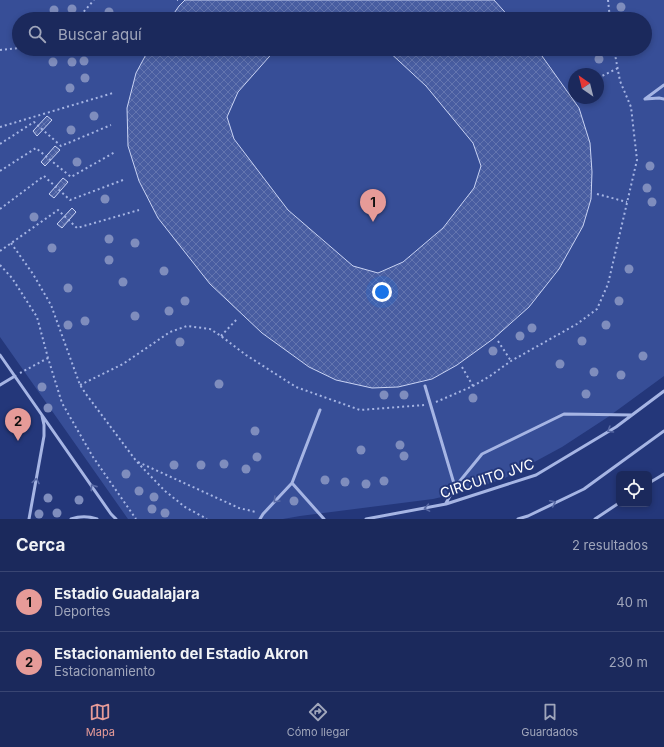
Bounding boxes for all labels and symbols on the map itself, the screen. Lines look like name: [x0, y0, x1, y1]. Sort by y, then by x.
north arrow: [568, 68, 604, 104]
pin: 1: [360, 189, 386, 222]
your location: [372, 282, 392, 302]
pin: 2: [5, 408, 31, 441]
one-way arrow: [607, 426, 614, 433]
street label: CIRCUITO JVC: [438, 455, 536, 501]
one-way arrow: [31, 477, 40, 484]
one-way arrow: [91, 485, 98, 492]
one-way arrow: [274, 496, 281, 503]
one-way arrow: [549, 501, 557, 508]
one-way arrow: [424, 503, 430, 511]

